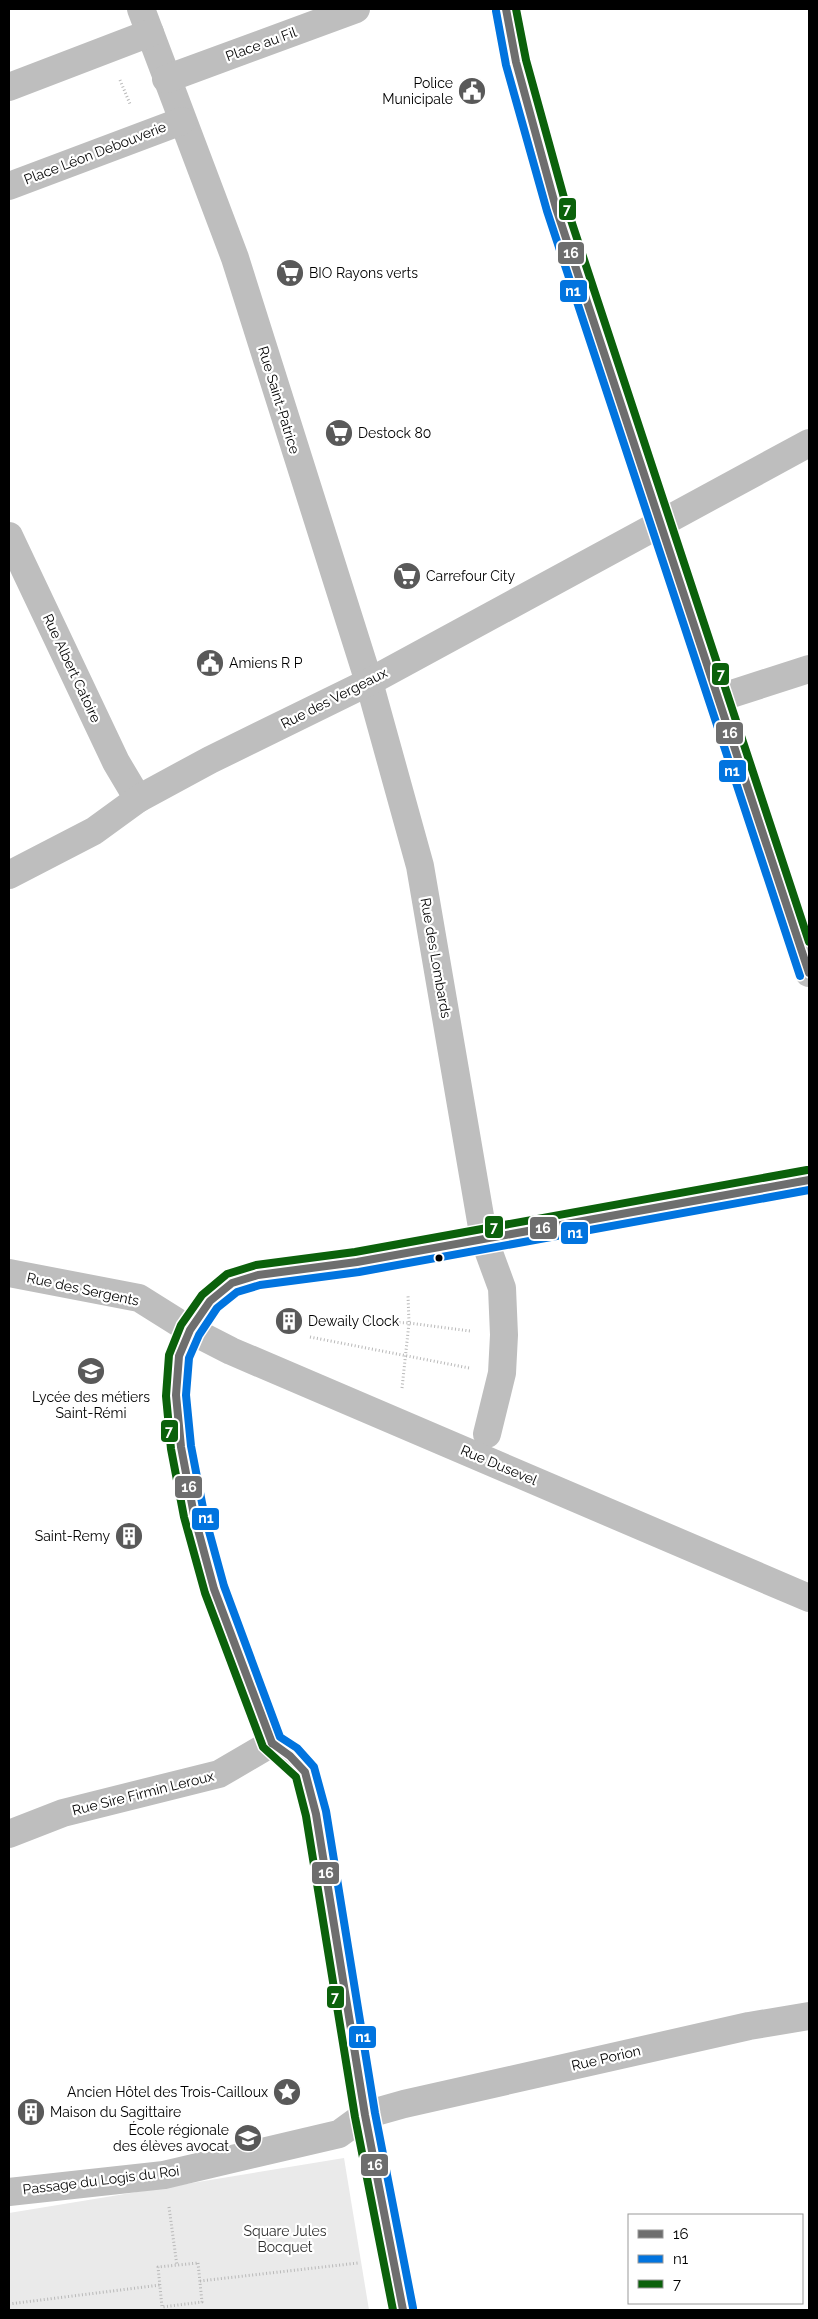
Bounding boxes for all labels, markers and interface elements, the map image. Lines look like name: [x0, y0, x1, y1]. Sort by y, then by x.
street label: Place au Fil: [223, 24, 299, 64]
place label: Police Municipale: [382, 75, 453, 107]
public building icon: Police Municipale: [457, 76, 487, 106]
street label: Place Léon Debouverie: [22, 118, 168, 188]
line badge: 7: [558, 197, 577, 221]
text: 7: [563, 201, 571, 217]
line badge: 16: [557, 241, 585, 265]
text: 16: [563, 245, 579, 261]
supermarket icon: BIO Rayons verts: [275, 258, 305, 288]
place label: BIO Rayons verts: [309, 265, 418, 281]
line badge: n1: [559, 279, 588, 303]
text: n1: [565, 283, 581, 299]
street label: Rue Saint-Patrice: [255, 344, 303, 456]
supermarket icon: Destock 80: [324, 418, 354, 448]
place label: Destock 80: [358, 425, 431, 441]
supermarket icon: Carrefour City: [392, 561, 422, 591]
place label: Carrefour City: [426, 568, 516, 584]
street label: Rue Albert Catoire: [40, 611, 104, 725]
public building icon: Amiens R P: [195, 648, 225, 678]
place label: Amiens R P: [229, 655, 303, 671]
line badge: 7: [711, 662, 730, 686]
street label: Rue des Vergeaux: [278, 664, 390, 732]
text: 7: [717, 666, 725, 682]
line badge: 16: [715, 721, 744, 745]
text: 16: [722, 725, 738, 741]
line badge: n1: [718, 759, 747, 783]
text: n1: [724, 763, 740, 779]
street label: Rue des Lombards: [418, 897, 455, 1020]
line badge: 7: [484, 1215, 504, 1239]
line badge: 16: [529, 1216, 558, 1240]
text: 7: [490, 1219, 498, 1235]
text: 16: [535, 1220, 551, 1236]
line badge: n1: [560, 1221, 589, 1245]
text: n1: [567, 1225, 583, 1241]
unlabelled marker: [434, 1253, 444, 1263]
street label: Rue des Sergents: [25, 1269, 141, 1309]
building icon: Dewaily Clock: [274, 1306, 304, 1336]
place label: Dewaily Clock: [308, 1313, 400, 1329]
school or university icon: Lycée des métiers Saint-Rémi: [76, 1356, 106, 1386]
place label: Lycée des métiers Saint-Rémi: [32, 1389, 150, 1421]
line badge: 7: [160, 1419, 179, 1443]
text: 7: [165, 1423, 173, 1439]
street label: Rue Dusevel: [458, 1442, 540, 1488]
line badge: 16: [174, 1475, 203, 1499]
text: 16: [181, 1479, 197, 1495]
line badge: n1: [191, 1507, 220, 1531]
text: n1: [198, 1510, 214, 1526]
building icon: Saint-Remy: [114, 1521, 144, 1551]
place label: Saint-Remy: [35, 1528, 110, 1544]
street label: Rue Sire Firmin Leroux: [70, 1768, 216, 1818]
line badge: 16: [311, 1861, 340, 1885]
text: 16: [318, 1865, 334, 1881]
line badge: 7: [326, 1985, 345, 2009]
text: 7: [331, 1989, 339, 2005]
line badge: n1: [348, 2025, 377, 2049]
text: n1: [355, 2029, 371, 2045]
street label: Rue Porion: [570, 2042, 642, 2074]
place icon: Ancien Hôtel des Trois-Cailloux: [272, 2077, 302, 2107]
place label: Ancien Hôtel des Trois-Cailloux: [67, 2084, 268, 2100]
building icon: Maison du Sagittaire: [16, 2097, 46, 2127]
place label: Maison du Sagittaire: [50, 2104, 181, 2120]
place label: École régionale des élèves avocat: [113, 2121, 229, 2154]
school or university icon: École régionale des élèves avocat: [233, 2123, 263, 2153]
line badge: 16: [360, 2153, 389, 2177]
text: 16: [367, 2157, 383, 2173]
street label: Passage du Logis du Roi: [22, 2162, 180, 2198]
legend: [628, 2214, 803, 2304]
park label: Square Jules Bocquet: [244, 2223, 327, 2255]
text: 16: [673, 2225, 688, 2243]
text: n1: [673, 2250, 689, 2268]
text: 7: [673, 2275, 681, 2293]

